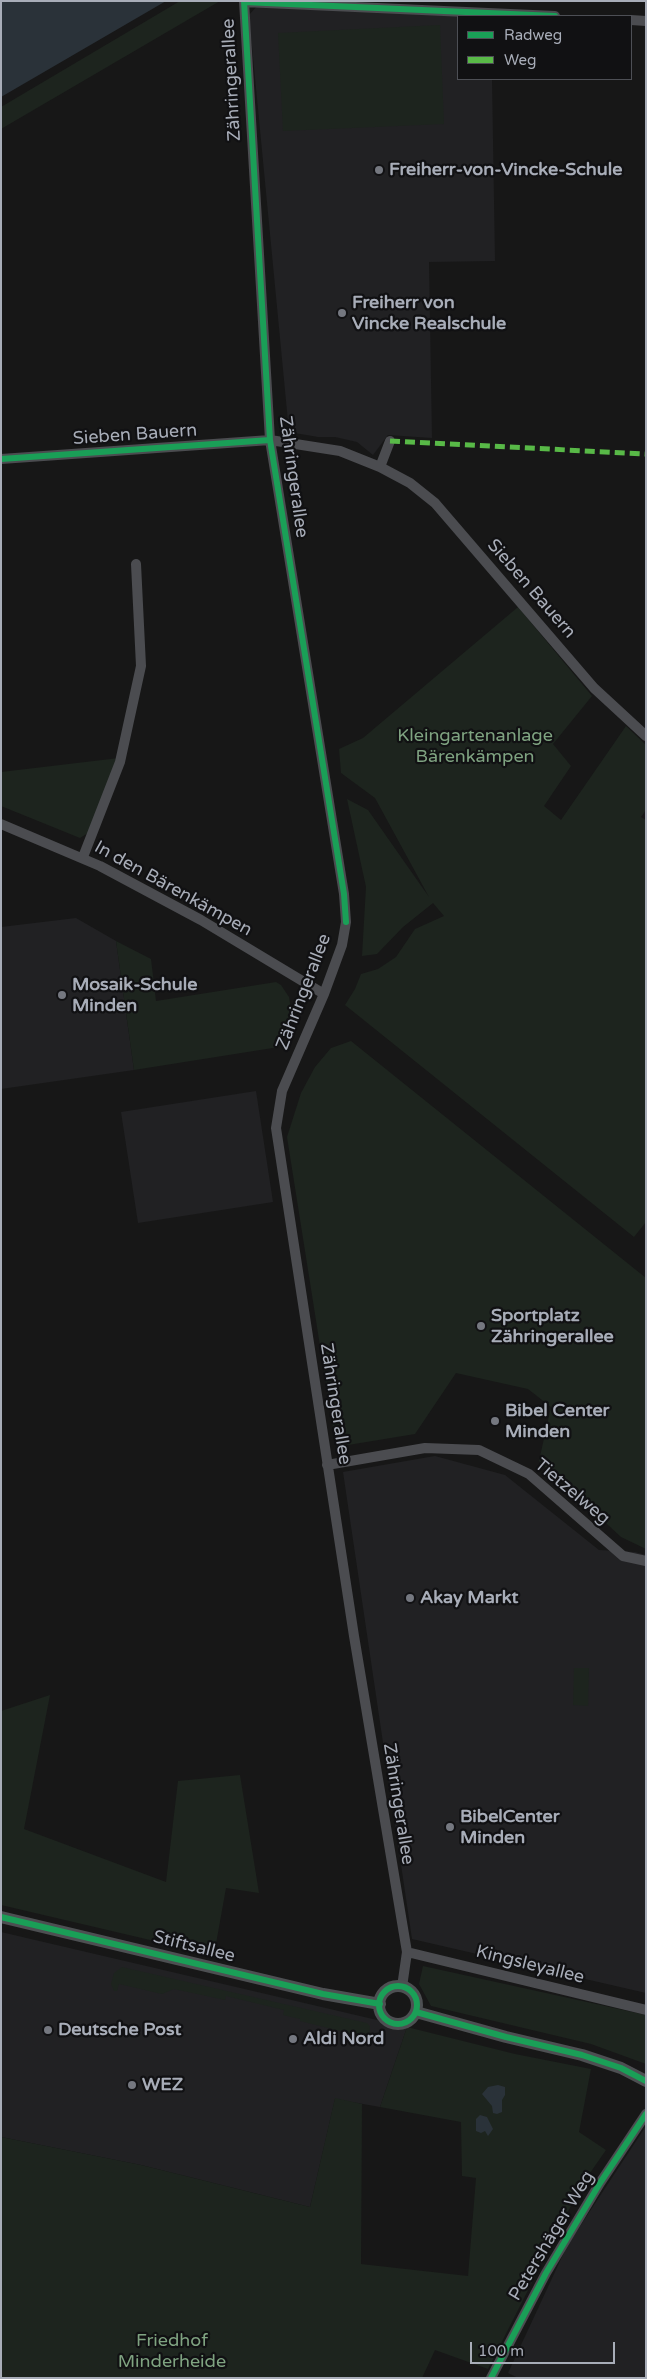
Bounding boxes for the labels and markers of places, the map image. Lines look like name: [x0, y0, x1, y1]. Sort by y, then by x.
place label: Freiherr-von-Vincke-Schule: [389, 159, 622, 181]
marker: Freiherr-von-Vincke-Schule: [373, 164, 385, 176]
place label: Freiherr von Vincke Realschule: [352, 292, 506, 334]
marker: Freiherr von Vincke Realschule: [336, 307, 348, 319]
place label: Mosaik-Schule Minden: [72, 974, 197, 1016]
marker: Mosaik-Schule Minden: [56, 989, 68, 1001]
place label: Sportplatz Zähringerallee: [491, 1305, 614, 1348]
marker: Sportplatz Zähringerallee: [475, 1320, 487, 1332]
place label: Bibel Center Minden: [505, 1400, 610, 1442]
marker: Bibel Center Minden: [489, 1415, 501, 1427]
place label: Akay Markt: [420, 1587, 518, 1609]
marker: Akay Markt: [404, 1592, 416, 1604]
place label: BibelCenter Minden: [460, 1806, 560, 1848]
marker: BibelCenter Minden: [444, 1821, 456, 1833]
place label: Deutsche Post: [58, 2019, 181, 2041]
marker: Deutsche Post: [42, 2024, 54, 2036]
place label: Aldi Nord: [303, 2028, 384, 2050]
marker: Aldi Nord: [287, 2033, 299, 2045]
place label: WEZ: [142, 2074, 183, 2096]
marker: WEZ: [126, 2079, 138, 2091]

